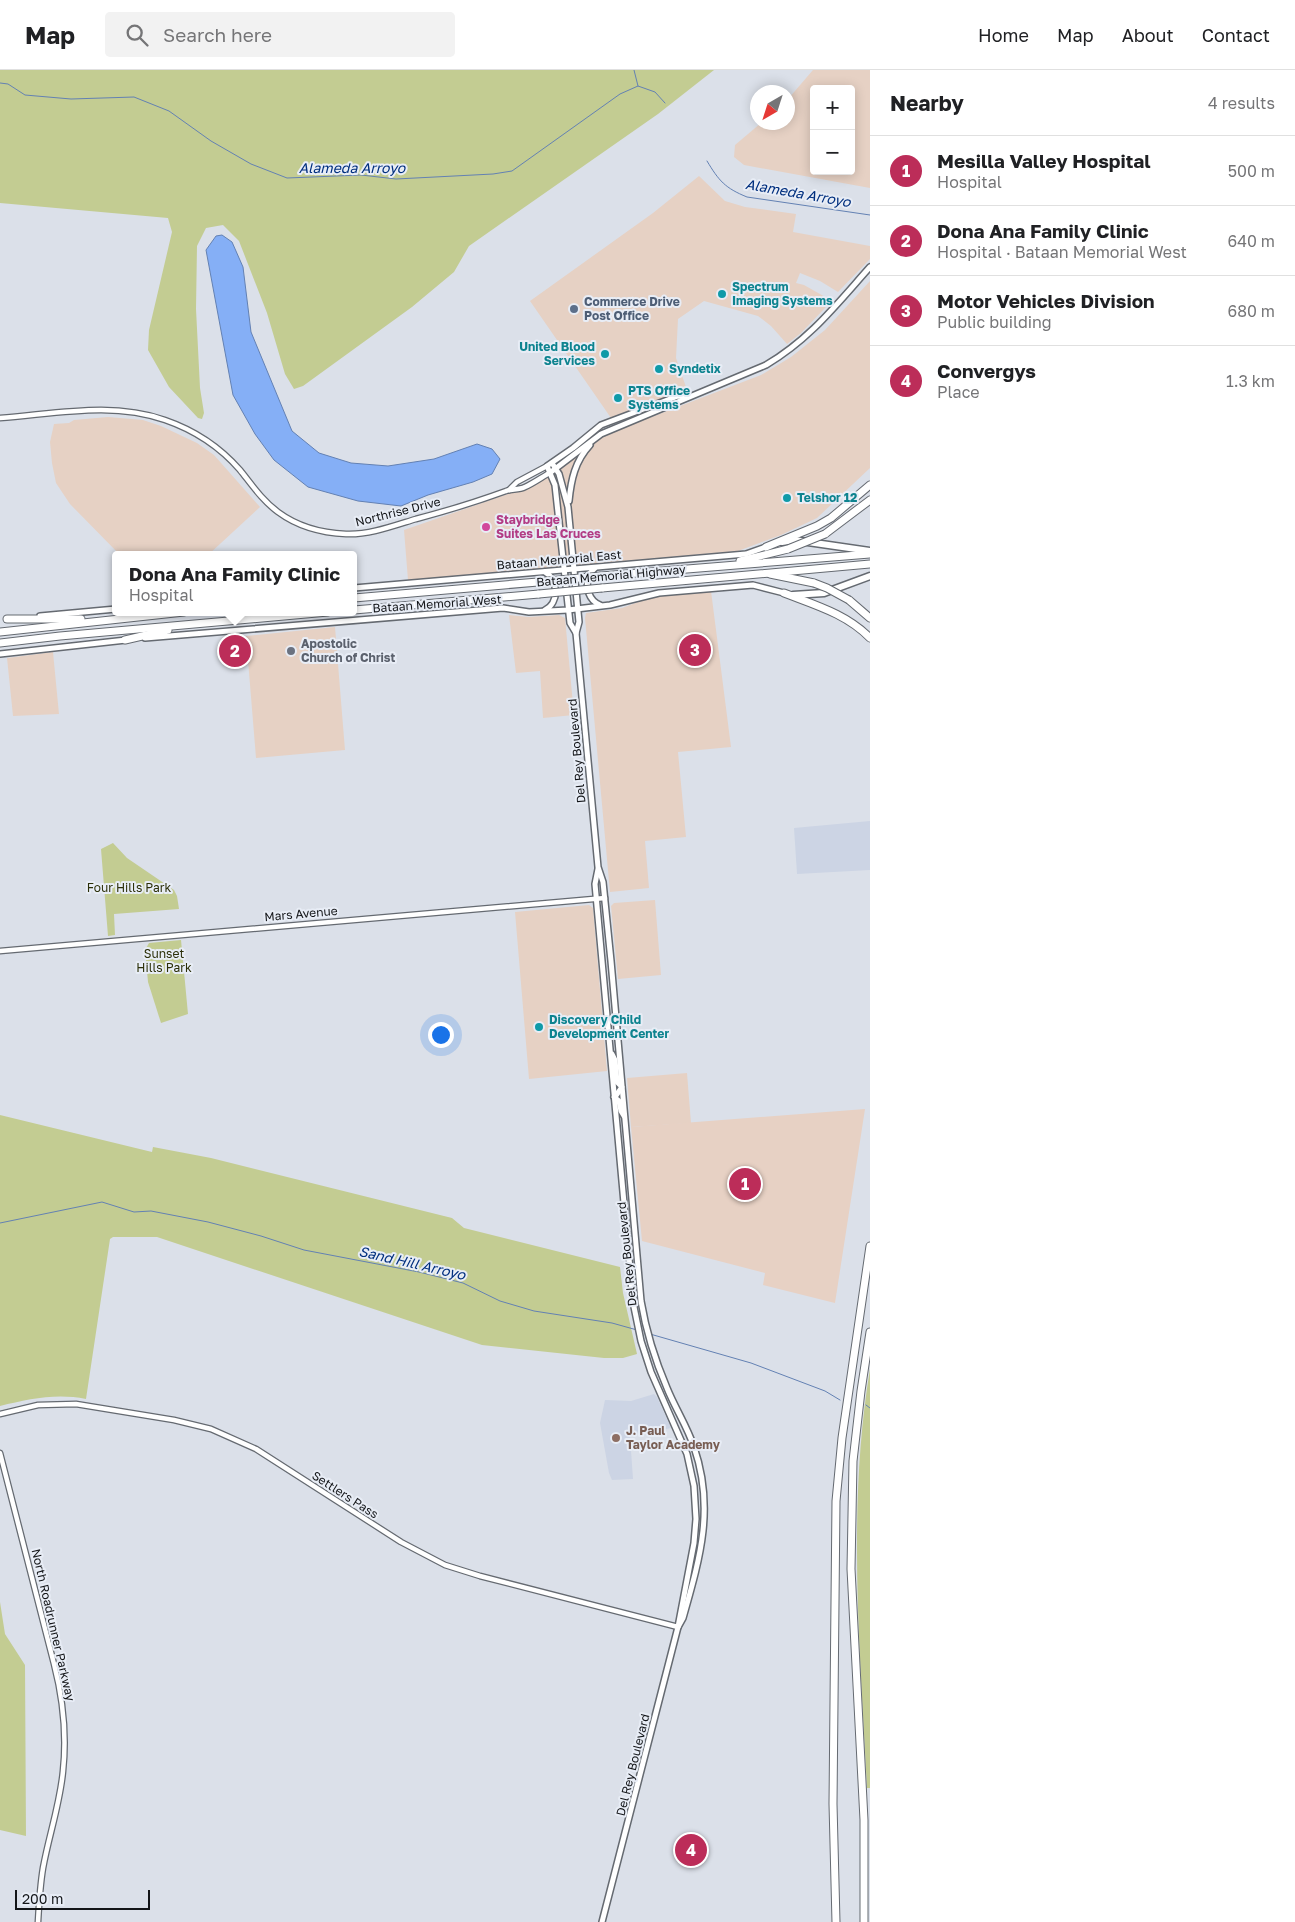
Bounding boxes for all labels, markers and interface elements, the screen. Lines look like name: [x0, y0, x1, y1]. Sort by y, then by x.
search box: [105, 12, 455, 57]
text: Map: [25, 20, 75, 49]
icon: search: [123, 21, 151, 49]
text: Search here: [163, 23, 272, 46]
text: Home: [978, 24, 1029, 46]
text: Map: [1057, 24, 1094, 46]
text: About: [1122, 24, 1174, 46]
text: Contact: [1202, 24, 1270, 46]
north arrow: [750, 85, 795, 130]
map controls: [810, 85, 855, 175]
button: +: [810, 85, 855, 130]
text: Nearby: [890, 90, 964, 116]
text: 4 results: [1208, 93, 1275, 113]
button: −: [810, 130, 855, 175]
text: Mesilla Valley Hospital: [937, 149, 1151, 172]
water label: Alameda Arroyo: [299, 159, 407, 176]
text: 1: [902, 161, 910, 181]
text: 500 m: [1228, 161, 1275, 181]
text: Hospital: [937, 172, 1002, 192]
water label: Alameda Arroyo: [744, 175, 853, 210]
text: Dona Ana Family Clinic: [937, 219, 1149, 242]
text: 2: [901, 231, 911, 251]
text: 640 m: [1227, 231, 1275, 251]
text: Hospital · Bataan Memorial West: [937, 242, 1187, 262]
place label: Spectrum Imaging Systems: [732, 279, 833, 308]
marker: Spectrum Imaging Systems: [716, 288, 728, 300]
text: Motor Vehicles Division: [937, 289, 1155, 312]
place label: Commerce Drive Post Office: [584, 294, 680, 323]
text: 3: [901, 301, 911, 321]
text: 680 m: [1227, 301, 1275, 321]
marker: Commerce Drive Post Office: [568, 303, 580, 315]
text: Public building: [937, 312, 1052, 332]
place label: United Blood Services: [519, 339, 595, 368]
marker: United Blood Services: [599, 348, 611, 360]
text: Convergys: [937, 359, 1036, 382]
place label: Syndetix: [669, 361, 721, 376]
marker: Syndetix: [653, 363, 665, 375]
text: 4: [901, 371, 911, 391]
text: 1.3 km: [1226, 371, 1275, 391]
text: Place: [937, 382, 980, 402]
place label: PTS Office Systems: [628, 383, 690, 412]
marker: PTS Office Systems: [612, 392, 624, 404]
place label: Telshor 12: [797, 490, 857, 505]
marker: Telshor 12: [781, 492, 793, 504]
street label: Northrise Drive: [354, 494, 442, 529]
place label: Staybridge Suites Las Cruces: [496, 512, 601, 541]
marker: Staybridge Suites Las Cruces: [480, 521, 492, 533]
street label: Bataan Memorial East: [496, 547, 622, 572]
popup: [112, 551, 357, 616]
street label: Bataan Memorial Highway: [536, 561, 686, 590]
text: Dona Ana Family Clinic: [129, 562, 340, 585]
text: Hospital: [129, 585, 194, 605]
street label: Bataan Memorial West: [372, 591, 502, 615]
pin: 3: [679, 631, 711, 669]
pin: 2: [219, 632, 251, 670]
place label: Apostolic Church of Christ: [301, 636, 396, 665]
marker: Apostolic Church of Christ: [285, 645, 297, 657]
street label: Del Rey Boulevard: [564, 698, 589, 804]
park label: Four Hills Park: [87, 880, 171, 895]
street label: Mars Avenue: [264, 903, 338, 924]
park label: Sunset Hills Park: [136, 946, 192, 975]
place label: Discovery Child Development Center: [549, 1012, 669, 1041]
marker: Discovery Child Development Center: [533, 1021, 545, 1033]
your location: [428, 1022, 454, 1048]
pin: 1: [729, 1165, 761, 1203]
street label: Del Rey Boulevard: [614, 1201, 639, 1307]
water label: Sand Hill Arroyo: [357, 1242, 469, 1283]
place label: J. Paul Taylor Academy: [626, 1423, 721, 1452]
marker: J. Paul Taylor Academy: [610, 1432, 622, 1444]
street label: Settlers Pass: [309, 1468, 381, 1522]
street label: North Roadrunner Parkway: [29, 1547, 78, 1703]
street label: Del Rey Boulevard: [613, 1712, 652, 1817]
pin: 4: [675, 1831, 707, 1869]
scale bar: [15, 1887, 150, 1910]
text: 200 m: [22, 1890, 63, 1907]

